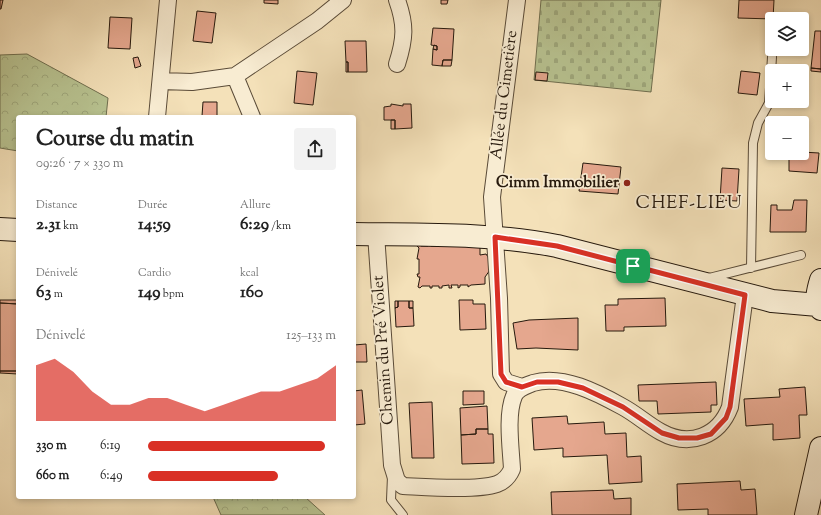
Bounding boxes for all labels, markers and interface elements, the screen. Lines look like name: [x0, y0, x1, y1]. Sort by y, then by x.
map controls: [765, 12, 809, 160]
button: layers: [765, 12, 809, 56]
street label: Allée du Cimetière: [486, 29, 524, 161]
button: +: [765, 64, 809, 108]
button: −: [765, 116, 809, 160]
text: Course du matin: [36, 124, 194, 156]
button: share: [294, 128, 336, 170]
text: 09:26 · 7 × 330 m: [36, 155, 124, 173]
place label: Cimm Immobilier: [496, 172, 620, 195]
marker: Cimm Immobilier: [622, 178, 632, 188]
district label: CHEF-LIEU: [636, 191, 742, 217]
text: Distance: [36, 197, 77, 213]
text: Durée: [138, 197, 167, 213]
text: Allure: [240, 197, 271, 213]
text: 2.31: [36, 213, 61, 237]
text: 14:59: [138, 213, 171, 237]
text: 6:29: [240, 213, 269, 237]
text: km: [61, 218, 78, 234]
text: /km: [269, 218, 291, 234]
pin: [616, 249, 650, 283]
icon: arrive: [622, 255, 644, 277]
text: Dénivelé: [36, 265, 78, 281]
text: Cardio: [138, 265, 171, 281]
text: kcal: [240, 265, 259, 281]
street label: Chemin du Pré Violet: [367, 274, 401, 425]
text: 63: [36, 281, 51, 305]
text: 149: [138, 281, 160, 305]
text: 160: [240, 281, 263, 305]
text: m: [51, 286, 63, 302]
text: bpm: [160, 286, 184, 302]
text: Dénivelé: [36, 327, 86, 345]
text: 125–133 m: [286, 327, 336, 345]
text: 330 m: [36, 437, 67, 455]
text: 6:19: [100, 437, 120, 455]
text: 660 m: [36, 467, 69, 485]
text: 6:49: [100, 467, 122, 485]

